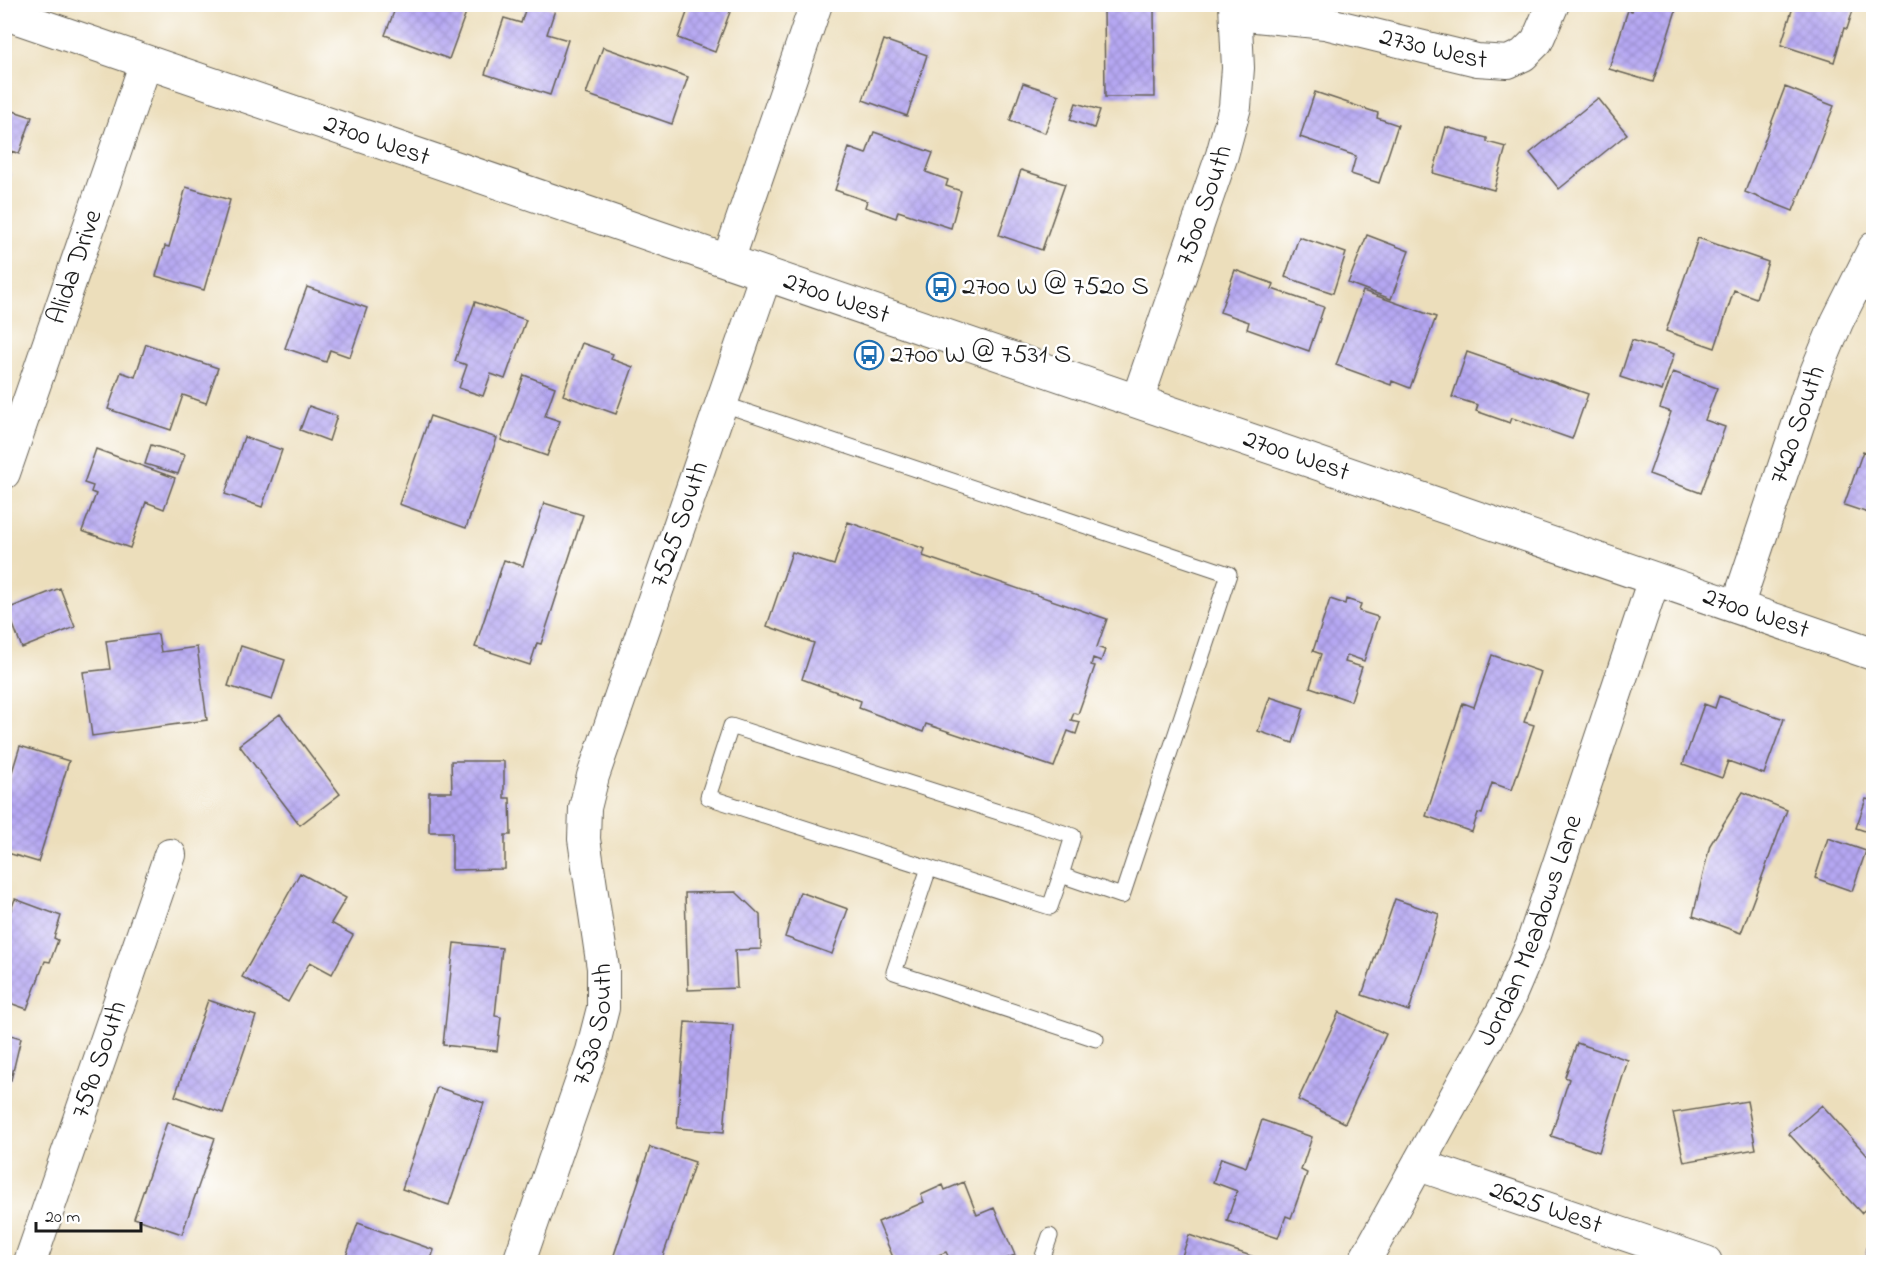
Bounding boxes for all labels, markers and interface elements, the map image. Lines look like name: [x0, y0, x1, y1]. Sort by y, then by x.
street label: 2730 West: [1375, 17, 1488, 80]
street label: 2700 West: [318, 104, 435, 177]
street label: 7500 South: [1166, 141, 1243, 271]
street label: Alida Drive: [37, 203, 113, 330]
street label: 2700 West: [778, 262, 895, 335]
place label: 2700 W @ 7520 S: [962, 268, 1149, 307]
bus stop icon: 2700 W @ 7520 S: [925, 271, 957, 303]
place label: 2700 W @ 7531 S: [890, 336, 1071, 375]
bus stop icon: 2700 W @ 7531 S: [853, 339, 885, 371]
street label: 7420 South: [1760, 359, 1836, 489]
street label: 2700 West: [1238, 420, 1355, 492]
street label: 7525 South: [640, 456, 719, 593]
street label: 2700 West: [1697, 577, 1815, 650]
street label: Jordan Meadows Lane: [1467, 809, 1594, 1053]
street label: 7530 South: [562, 963, 623, 1091]
street label: 7590 South: [61, 996, 138, 1124]
street label: 2625 West: [1484, 1171, 1608, 1245]
scale bar: [36, 1195, 141, 1233]
text: 20 m: [45, 1205, 80, 1231]

